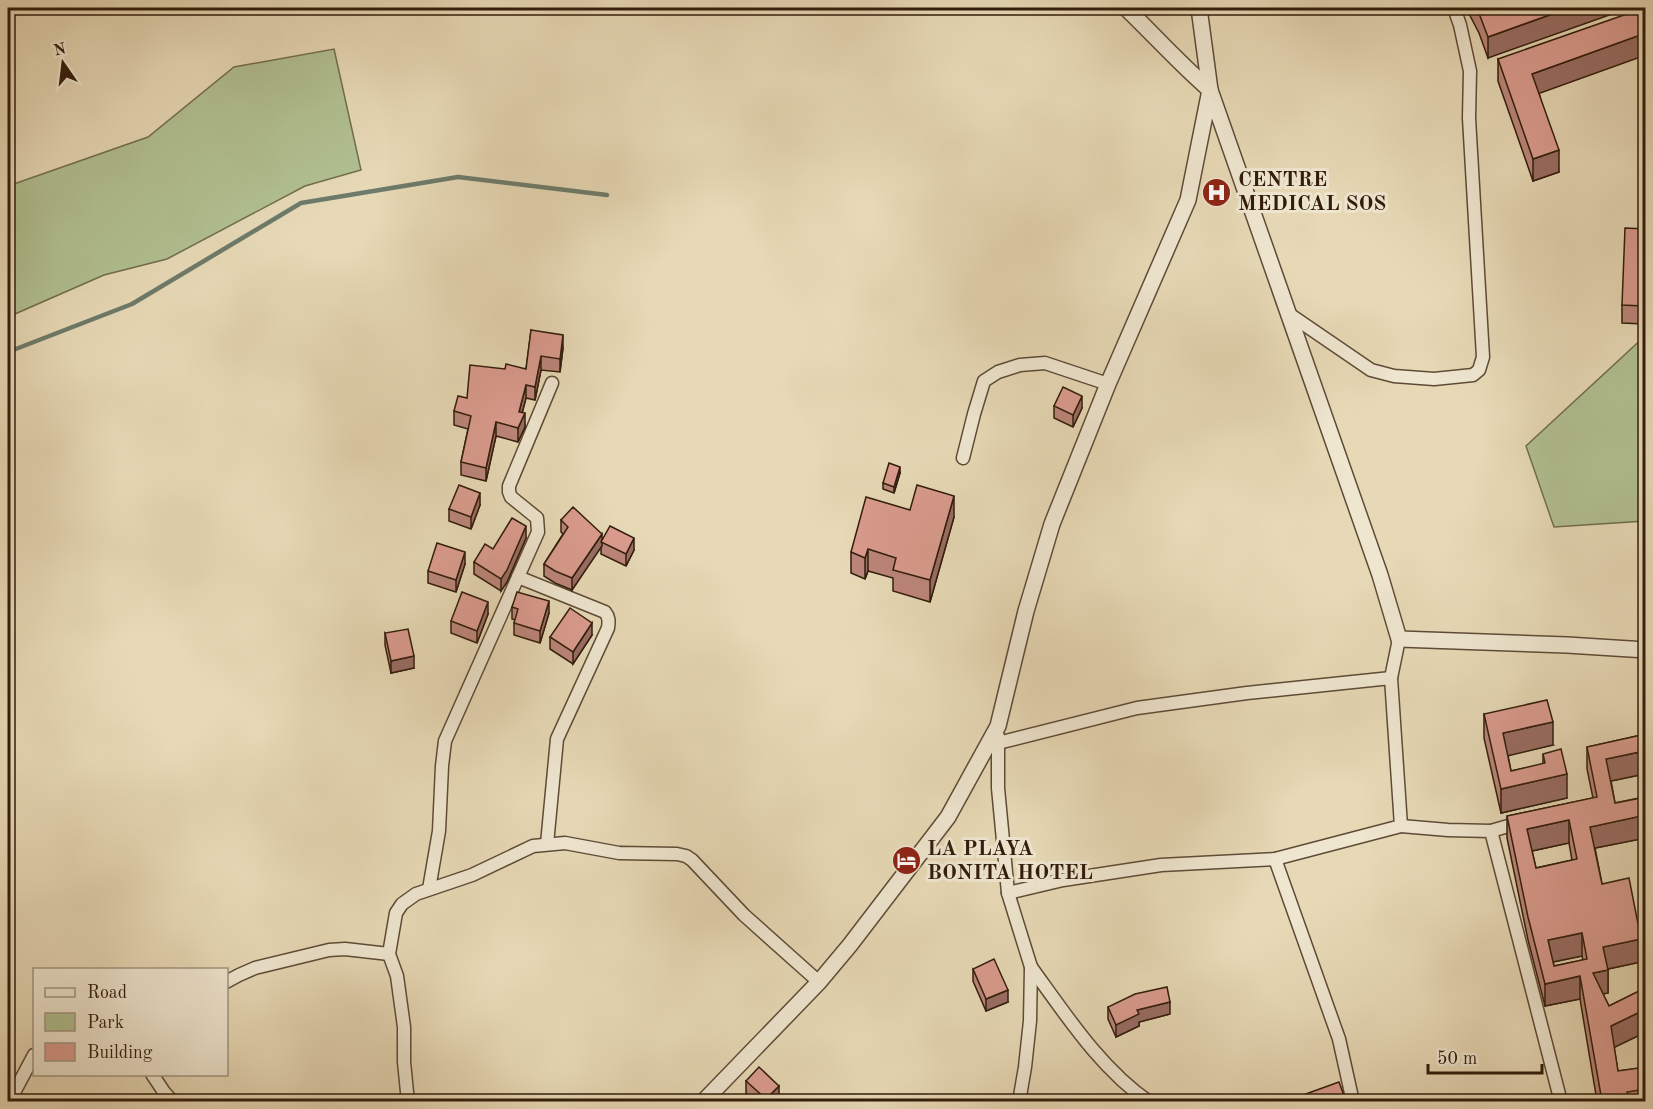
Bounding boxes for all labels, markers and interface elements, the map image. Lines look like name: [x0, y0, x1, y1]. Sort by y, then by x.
north arrow: [33, 33, 93, 93]
text: N: [52, 41, 68, 60]
place label: CENTRE MEDICAL SOS: [1238, 170, 1386, 215]
hospital icon: CENTRE MEDICAL SOS: [1201, 176, 1233, 208]
place label: LA PLAYA BONITA HOTEL: [927, 839, 1093, 884]
hotel icon: LA PLAYA BONITA HOTEL: [890, 845, 922, 877]
legend: [33, 968, 228, 1076]
text: Road: [87, 984, 127, 1002]
text: Park: [87, 1014, 124, 1032]
scale bar: [1428, 1037, 1542, 1075]
text: Building: [87, 1044, 153, 1062]
text: 50 m: [1437, 1050, 1477, 1068]

